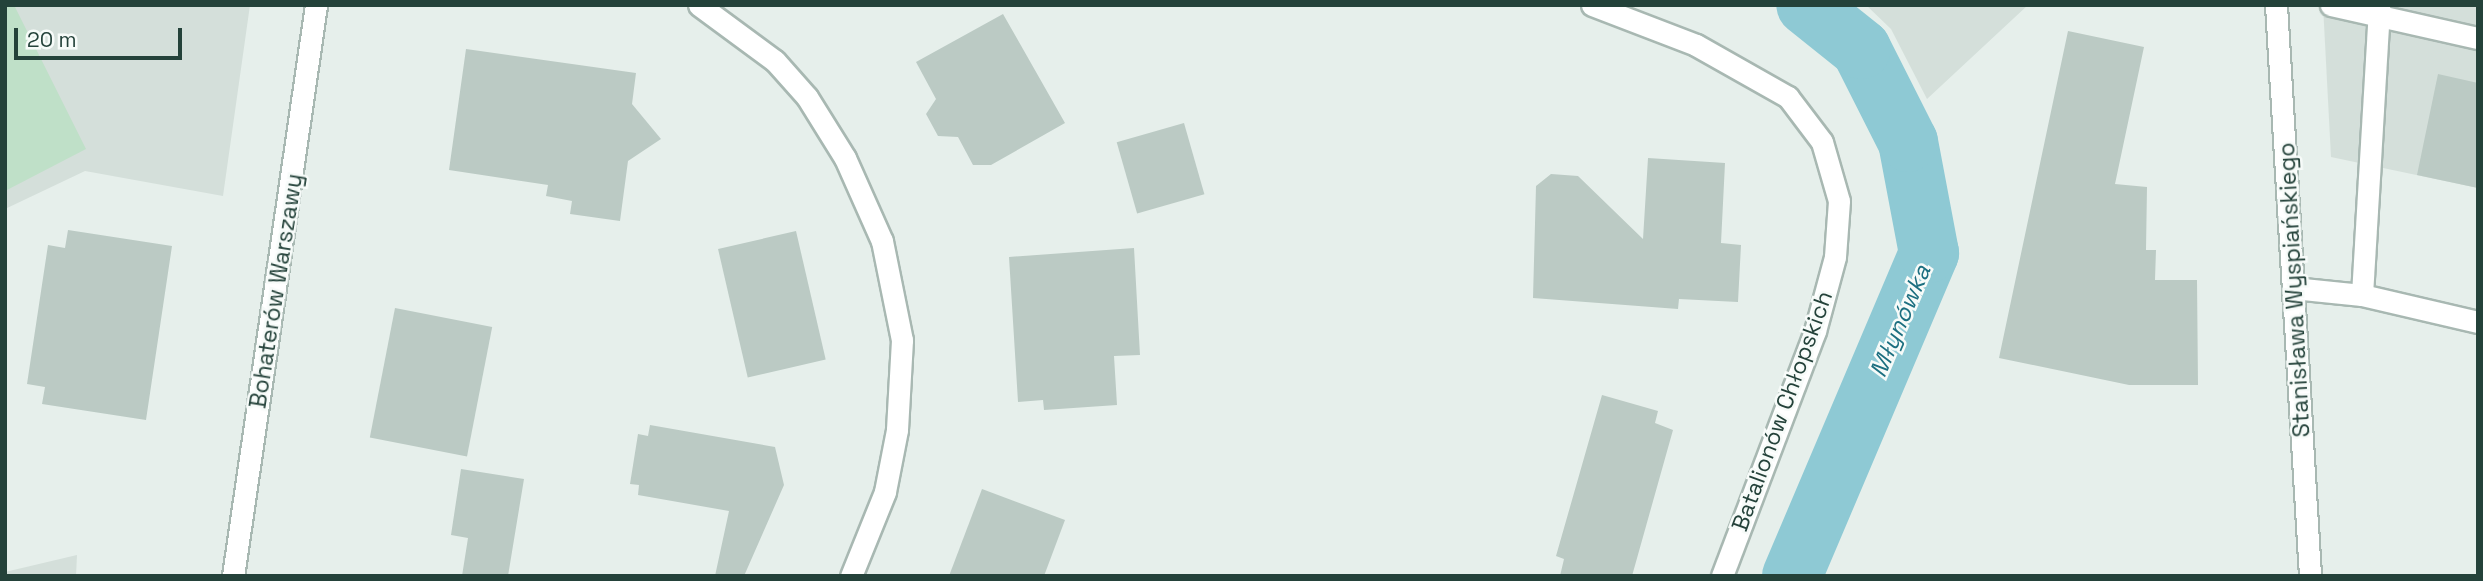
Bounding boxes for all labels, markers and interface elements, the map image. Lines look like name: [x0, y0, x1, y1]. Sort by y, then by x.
scale bar: [18, 14, 186, 58]
text: 20 m: [27, 26, 77, 53]
street label: Stanisława Wyspiańskiego: [2272, 142, 2316, 438]
street label: Bohaterów Warszawy: [244, 172, 308, 410]
water label: Młynówka: [1863, 260, 1937, 382]
street label: Batalionów Chłopskich: [1726, 287, 1838, 535]

